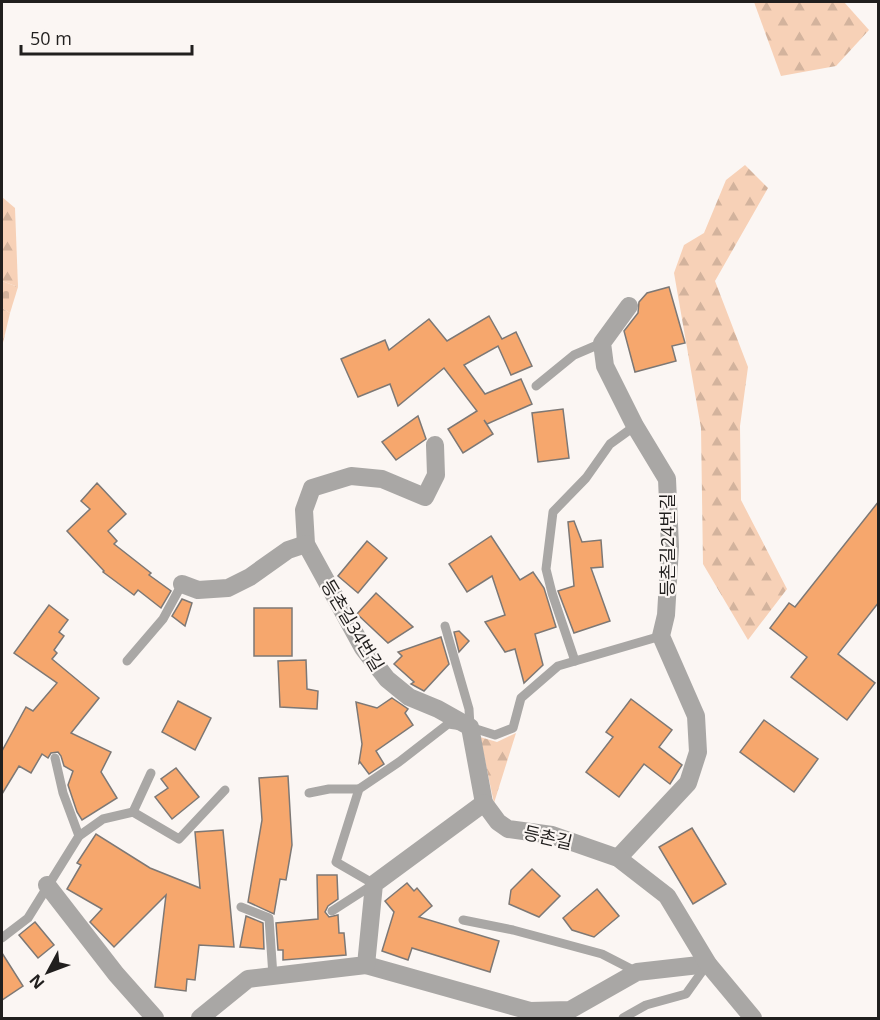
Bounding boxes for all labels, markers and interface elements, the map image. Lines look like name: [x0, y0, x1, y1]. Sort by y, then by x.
scale bar: [21, 18, 192, 56]
text: 50 m: [30, 26, 72, 50]
street label: 등촌길24번길: [655, 493, 679, 597]
street label: 등촌길34번길: [316, 575, 390, 675]
street label: 등촌길: [521, 820, 575, 854]
north arrow: [18, 942, 78, 1002]
text: N: [24, 970, 49, 994]

